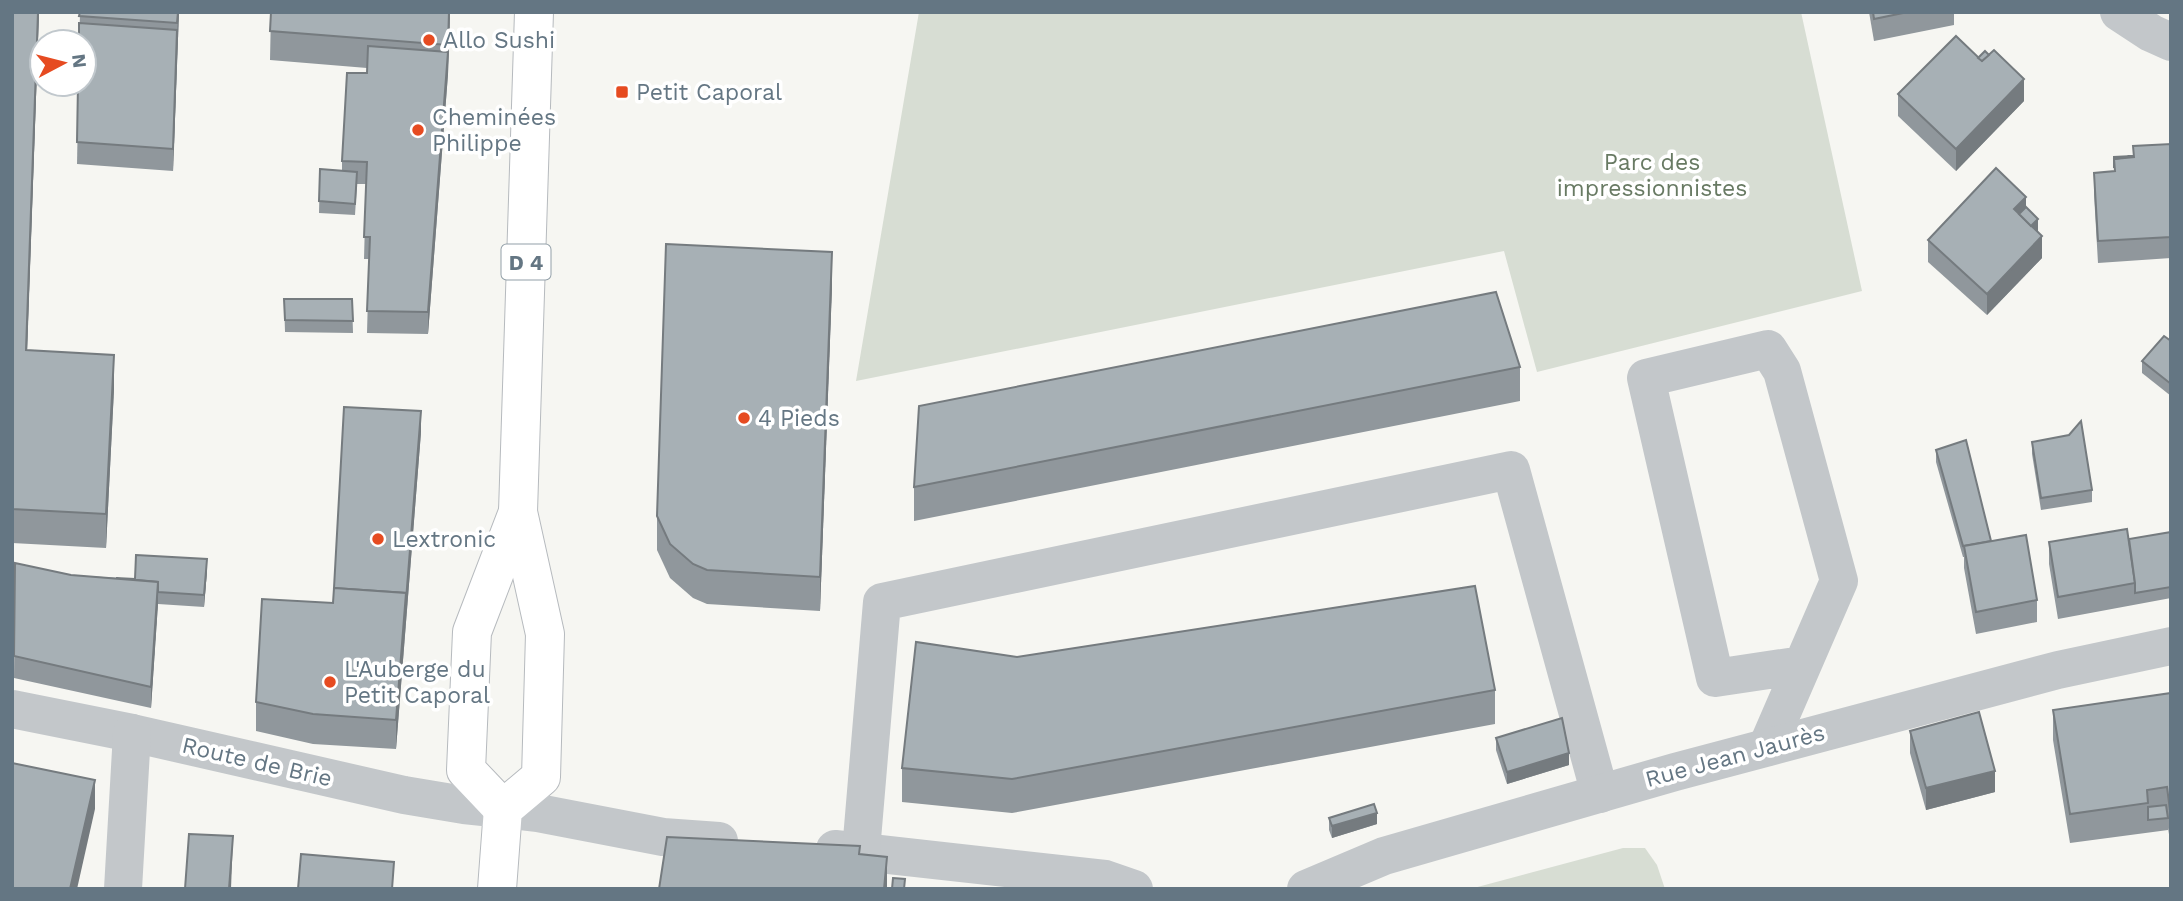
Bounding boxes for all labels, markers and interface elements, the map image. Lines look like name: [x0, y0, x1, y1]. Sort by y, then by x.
place label: Allo Sushi: [443, 27, 555, 54]
north arrow: [28, 28, 98, 98]
marker: Allo Sushi: [421, 32, 437, 48]
text: N: [67, 53, 92, 69]
place label: Petit Caporal: [636, 79, 782, 106]
marker: Petit Caporal: [614, 84, 630, 100]
place label: Cheminées Philippe: [432, 104, 556, 157]
marker: Cheminées Philippe: [410, 122, 426, 138]
park label: Parc des impressionnistes: [1557, 149, 1747, 202]
road number: D 4: [502, 244, 550, 280]
place label: 4 Pieds: [758, 405, 840, 432]
marker: 4 Pieds: [736, 410, 752, 426]
place label: Lextronic: [392, 526, 496, 553]
marker: Lextronic: [370, 531, 386, 547]
place label: L'Auberge du Petit Caporal: [344, 656, 490, 709]
marker: L'Auberge du Petit Caporal: [322, 674, 338, 690]
street label: Rue Jean Jaurès: [1642, 719, 1828, 793]
street label: Route de Brie: [179, 732, 335, 792]

